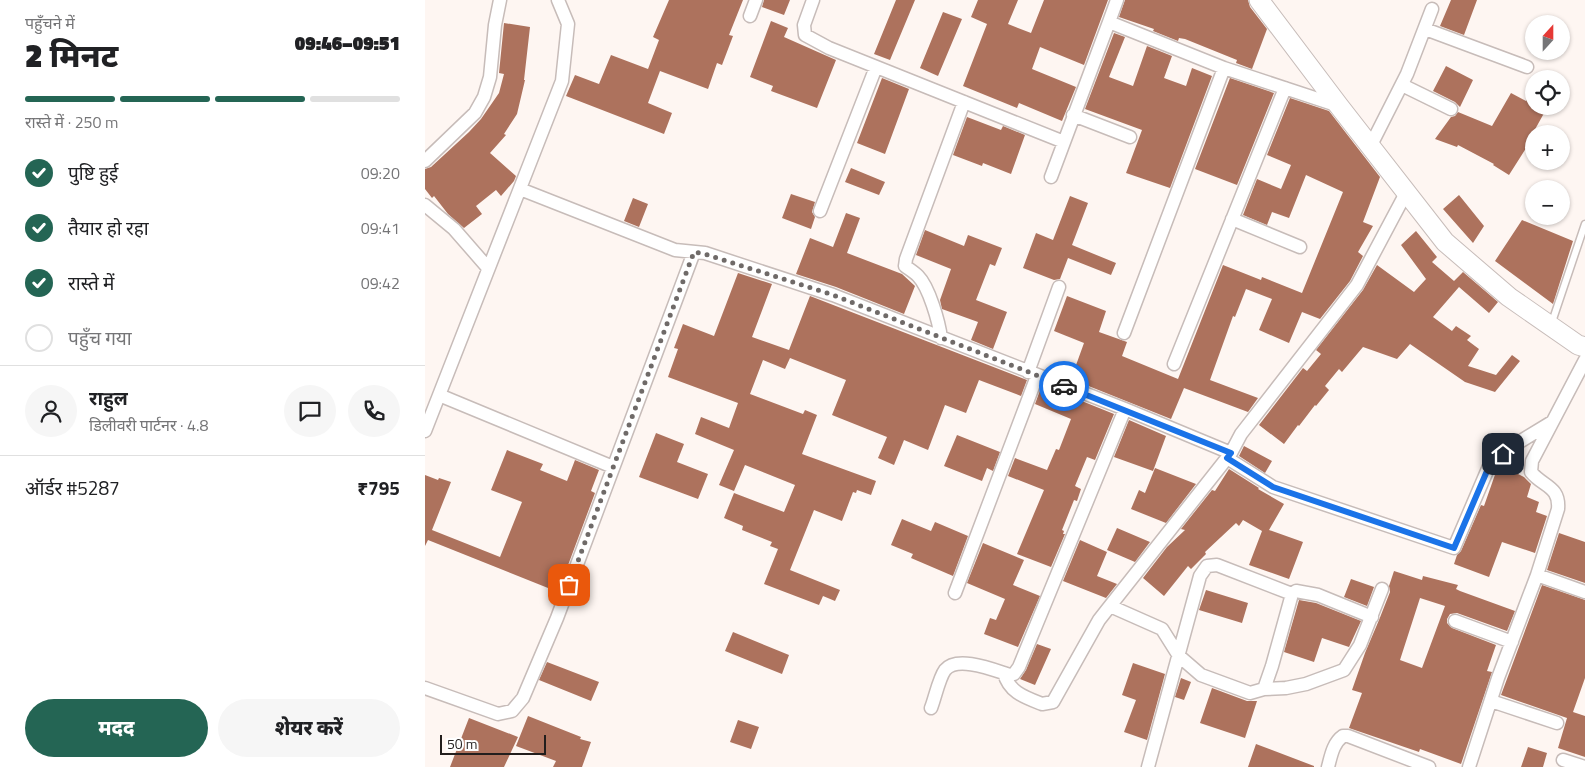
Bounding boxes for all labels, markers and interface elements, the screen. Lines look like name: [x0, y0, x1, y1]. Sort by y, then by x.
text: पहुँचने में: [25, 11, 75, 35]
north arrow: [1525, 15, 1570, 60]
map controls: [1525, 15, 1570, 225]
text: 09:46–09:51: [295, 28, 400, 57]
text: 2 मिनट: [25, 31, 118, 79]
button: locate: [1525, 70, 1570, 115]
text: रास्ते में · 250 m: [25, 110, 118, 134]
button: +: [1525, 125, 1570, 170]
text: पुष्टि हुई: [68, 158, 118, 187]
icon: check: [25, 159, 53, 187]
text: 09:20: [361, 161, 400, 185]
button: −: [1525, 180, 1570, 225]
text: तैयार हो रहा: [68, 213, 149, 242]
icon: check: [25, 214, 53, 242]
text: 09:41: [361, 216, 400, 240]
text: रास्ते में: [68, 268, 114, 297]
icon: check: [25, 269, 53, 297]
text: 09:42: [361, 271, 400, 295]
text: पहुँच गया: [68, 323, 132, 352]
courier: [1039, 361, 1089, 411]
icon: car: [1050, 372, 1078, 400]
text: राहुल: [89, 383, 128, 412]
button: person: [25, 385, 77, 437]
button: chat: [284, 385, 336, 437]
button: phone: [348, 385, 400, 437]
text: डिलीवरी पार्टनर · 4.8: [89, 413, 208, 437]
pin: [1482, 433, 1524, 475]
icon: home: [1489, 440, 1517, 468]
text: ऑर्डर #5287: [25, 473, 120, 502]
text: ₹795: [357, 473, 400, 502]
pin: [548, 564, 590, 606]
icon: bag: [555, 571, 583, 599]
button: मदद: [25, 699, 208, 757]
button: शेयर करें: [218, 699, 400, 757]
scale bar: [440, 732, 546, 755]
text: 50 m: [447, 733, 477, 754]

